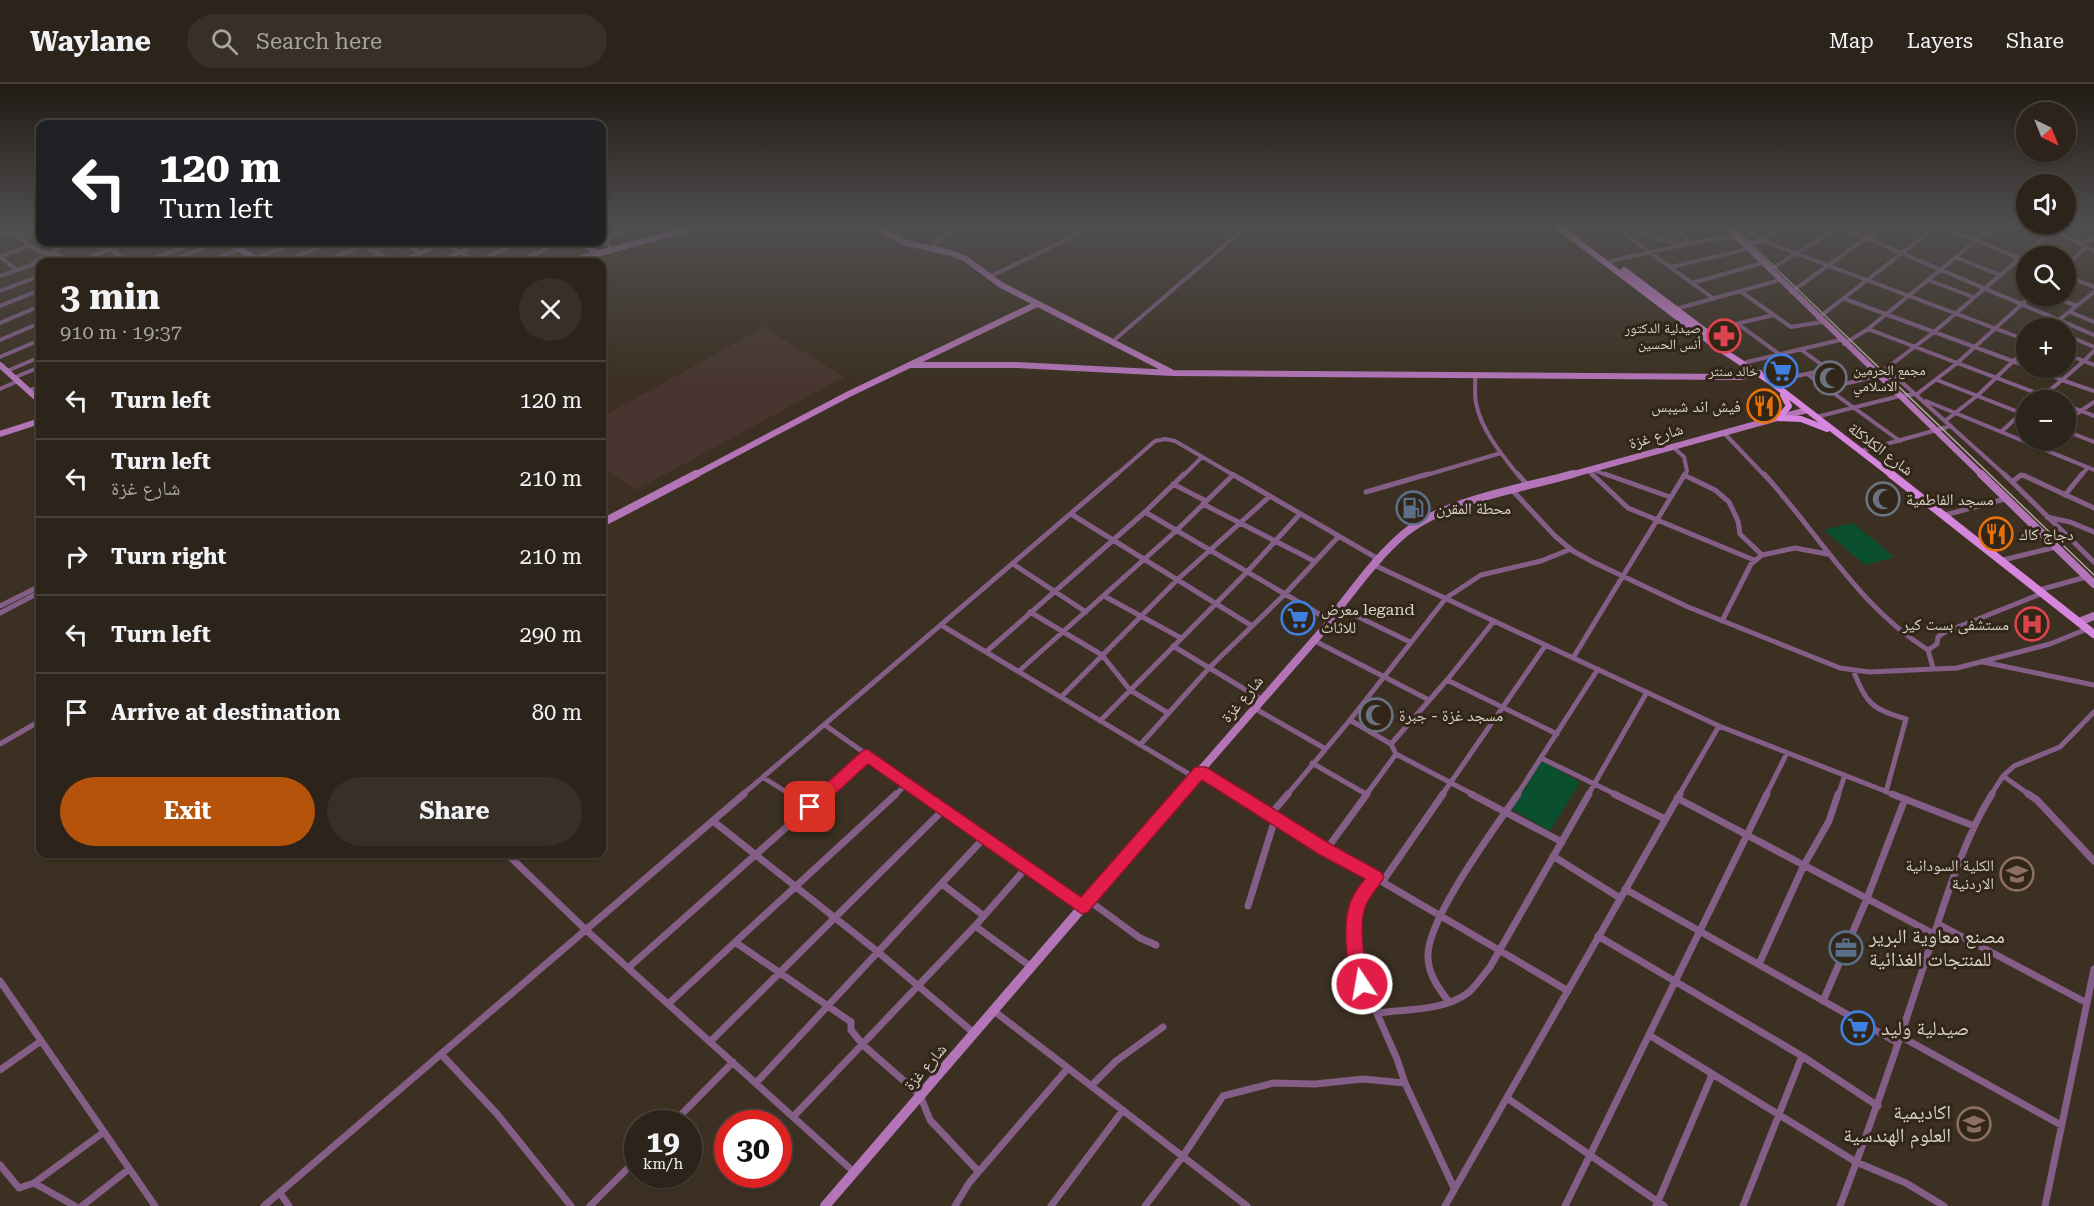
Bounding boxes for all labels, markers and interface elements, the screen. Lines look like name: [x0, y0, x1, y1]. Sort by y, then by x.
search box: [187, 14, 607, 68]
text: Waylane: [30, 25, 151, 58]
icon: search: [208, 25, 241, 58]
text: Search here: [256, 29, 382, 54]
text: Map: [1829, 29, 1874, 53]
text: Layers: [1907, 29, 1973, 53]
text: Share: [2006, 29, 2064, 53]
north arrow: [2016, 102, 2076, 162]
map controls: [2016, 102, 2076, 450]
text: 120 m: [159, 143, 281, 192]
icon: left: [60, 144, 138, 222]
button: sound: [2016, 174, 2076, 234]
text: Turn left: [159, 193, 273, 225]
button: search: [2016, 246, 2076, 306]
text: 3 min: [60, 276, 160, 318]
button: close: [519, 278, 582, 341]
pharmacy icon: صيدلية الدكتور أنس الحسين: [1706, 318, 1742, 354]
button: +: [2016, 318, 2076, 378]
text: 910 m · 19:37: [60, 320, 182, 344]
place label: صيدلية الدكتور أنس الحسين: [1624, 320, 1701, 353]
supermarket icon: خالد سنتر: [1763, 353, 1799, 389]
mosque icon: مجمع الحرمين الاسلامي: [1812, 360, 1848, 396]
place label: مجمع الحرمين الاسلامي: [1853, 362, 1926, 398]
place label: خالد سنتر: [1707, 363, 1758, 380]
icon: left: [60, 384, 93, 417]
text: Turn left: [111, 388, 211, 413]
text: 120 m: [519, 388, 582, 413]
restaurant icon: فيش اند شيبس: [1746, 388, 1782, 424]
button: −: [2016, 390, 2076, 450]
place label: فيش اند شيبس: [1651, 397, 1741, 417]
street label: شارع الكلاكلة: [1844, 418, 1917, 480]
street label: شارع غزة: [1627, 419, 1686, 454]
text: Turn left: [111, 449, 211, 474]
icon: left: [60, 462, 93, 495]
text: 210 m: [519, 466, 582, 491]
text: شارع غزة: [111, 476, 180, 500]
mosque icon: مسجد الفاطمية: [1865, 481, 1901, 517]
fuel station icon: محطة المقرن: [1395, 490, 1431, 526]
place label: مسجد الفاطمية: [1906, 490, 1994, 509]
place label: محطة المقرن: [1436, 499, 1511, 519]
restaurant icon: دجاج كاك: [1978, 516, 2014, 552]
place label: دجاج كاك: [2019, 525, 2074, 545]
icon: right: [60, 540, 93, 573]
text: Turn right: [111, 544, 226, 569]
text: 210 m: [519, 544, 582, 569]
supermarket icon: معرض legand للاثاث: [1280, 600, 1316, 636]
place label: معرض legand للاثاث: [1321, 600, 1415, 637]
hospital icon: مستشفى بست كير: [2014, 606, 2050, 642]
place label: مستشفى بست كير: [1902, 615, 2009, 635]
icon: left: [60, 618, 93, 651]
text: Turn left: [111, 622, 211, 647]
text: 290 m: [519, 622, 582, 647]
street label: شارع غزة: [1217, 672, 1268, 727]
icon: arrive: [60, 696, 93, 729]
mosque icon: مسجد غزة - جبرة: [1358, 697, 1394, 733]
text: Arrive at destination: [111, 700, 340, 725]
text: 80 m: [532, 700, 582, 725]
place label: مسجد غزة - جبرة: [1399, 706, 1503, 725]
button: Exit: [60, 777, 315, 846]
button: Share: [327, 777, 582, 846]
pin: [784, 781, 835, 832]
icon: arrive: [793, 790, 826, 823]
place label: الكلية السودانية الاردنية: [1905, 856, 1994, 893]
school or university icon: الكلية السودانية الاردنية: [1999, 856, 2035, 892]
place label: مصنع معاوية البرير للمنتجات الغذائية: [1868, 924, 2005, 971]
office icon: مصنع معاوية البرير للمنتجات الغذائية: [1828, 930, 1864, 966]
position arrow: [1330, 952, 1394, 1016]
supermarket icon: صيدلية وليد: [1840, 1010, 1876, 1046]
place label: صيدلية وليد: [1881, 1016, 1969, 1040]
street label: شارع غزة: [900, 1040, 951, 1095]
place label: اكاديمية العلوم الهندسية: [1843, 1100, 1951, 1149]
school or university icon: اكاديمية العلوم الهندسية: [1956, 1106, 1992, 1142]
speed limit sign: 30: [714, 1110, 792, 1188]
text: 19: [646, 1124, 680, 1159]
text: km/h: [643, 1155, 683, 1173]

